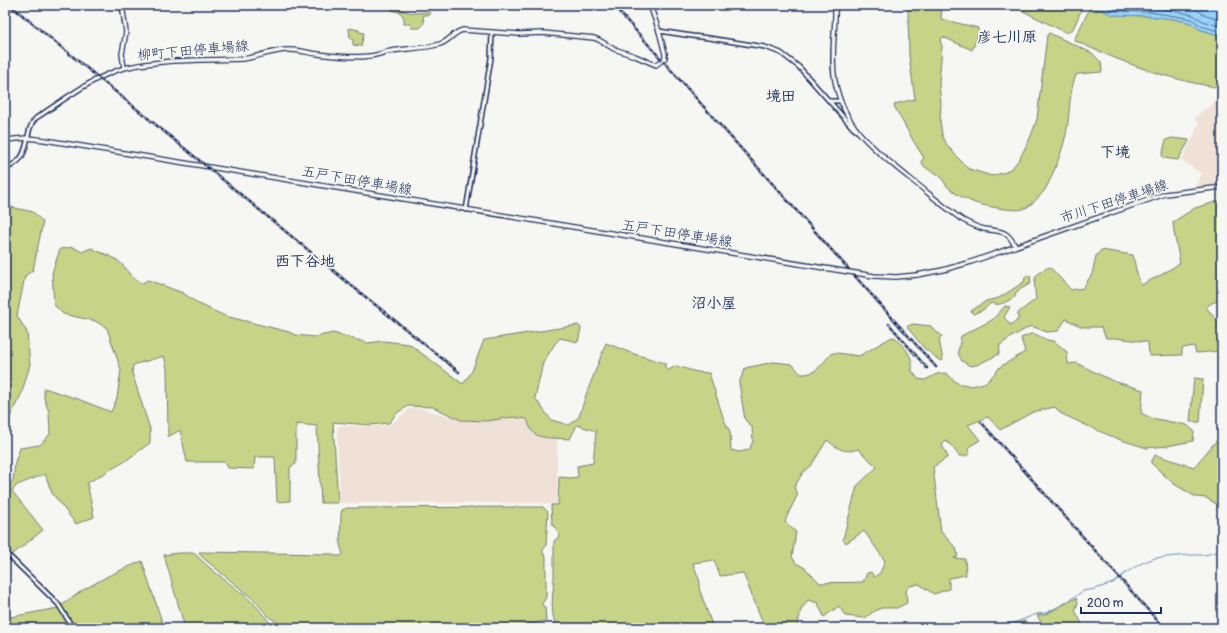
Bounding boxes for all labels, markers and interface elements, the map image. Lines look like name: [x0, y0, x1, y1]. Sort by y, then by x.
district label: 彦七川原: [977, 28, 1037, 47]
street label: 柳町下田停車場線: [137, 37, 250, 64]
district label: 境田: [766, 87, 796, 106]
district label: 下境: [1100, 143, 1130, 162]
street label: 五戸下田停車場線: [300, 162, 414, 199]
street label: 市川下田停車場線: [1058, 176, 1170, 227]
street label: 五戸下田停車場線: [620, 216, 734, 251]
district label: 西下谷地: [275, 252, 335, 271]
district label: 沼小屋: [691, 294, 737, 313]
scale bar: [1081, 589, 1161, 615]
text: 200 m: [1087, 596, 1124, 611]

